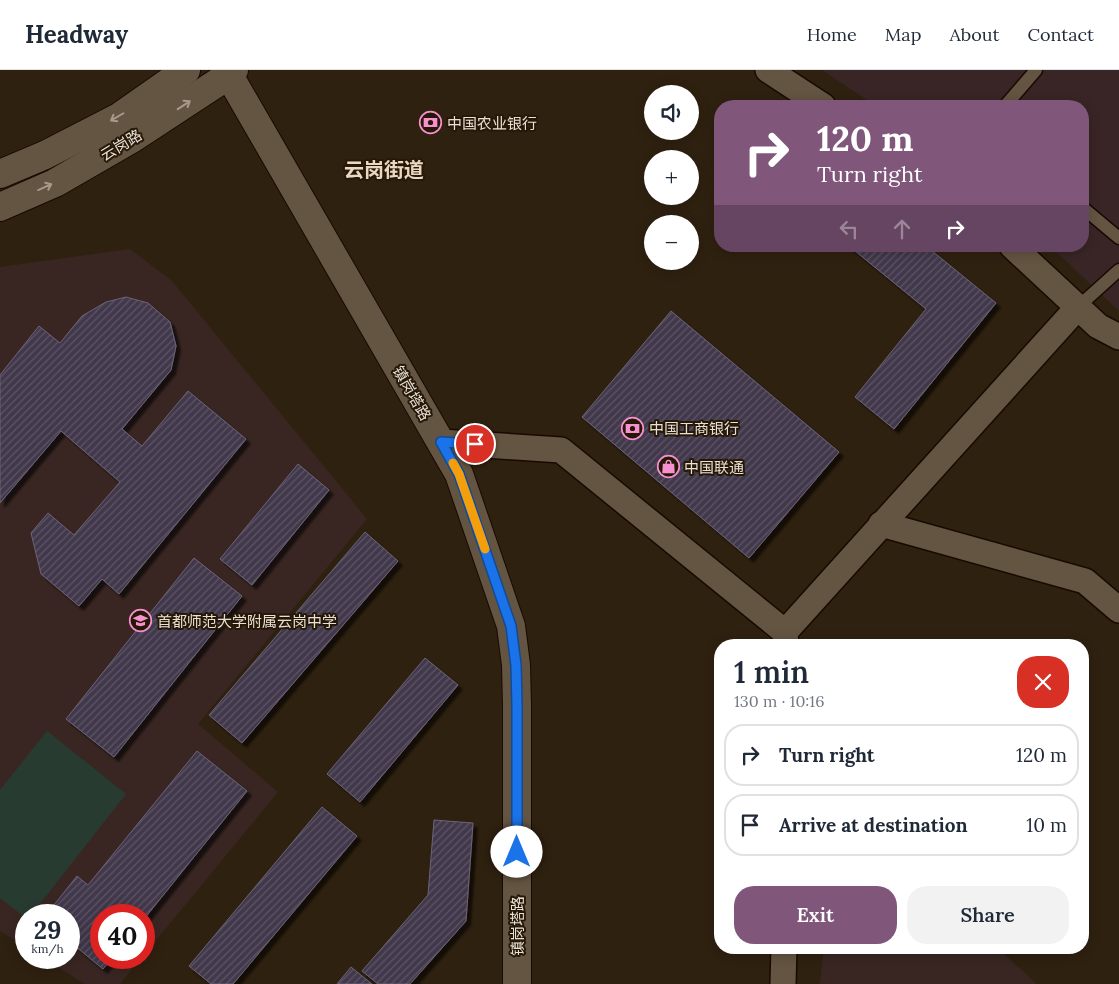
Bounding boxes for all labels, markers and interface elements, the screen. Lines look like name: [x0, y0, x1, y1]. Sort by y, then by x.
text: Headway: [25, 19, 128, 50]
text: Home: [807, 23, 857, 46]
text: Map: [885, 23, 921, 46]
text: About: [949, 23, 999, 46]
text: Contact: [1027, 23, 1094, 46]
map controls: [644, 85, 699, 270]
button: sound: [644, 85, 699, 140]
one-way arrow: [177, 99, 191, 109]
bank icon: 中国农业银行: [419, 111, 443, 135]
one-way arrow: [110, 112, 125, 122]
place label: 中国农业银行: [447, 114, 537, 133]
text: 120 m: [817, 116, 914, 161]
icon: right: [734, 120, 799, 185]
street label: 云岗路: [97, 125, 145, 165]
button: +: [644, 150, 699, 205]
district label: 云岗街道: [344, 157, 424, 182]
text: Turn right: [817, 160, 922, 188]
one-way arrow: [37, 182, 52, 192]
button: −: [644, 215, 699, 270]
icon: left: [835, 215, 863, 243]
icon: ahead: [888, 215, 916, 243]
icon: right: [941, 215, 969, 243]
street label: 镇岗塔路: [389, 362, 435, 424]
bank icon: 中国工商银行: [621, 416, 645, 440]
place label: 中国工商银行: [649, 419, 739, 438]
pin: [454, 423, 496, 465]
icon: arrive: [461, 430, 489, 458]
shop icon: 中国联通: [656, 455, 680, 479]
place label: 中国联通: [684, 458, 744, 477]
school or university icon: 首都师范大学附属云岗中学: [129, 609, 153, 633]
place label: 首都师范大学附属云岗中学: [157, 612, 337, 631]
text: 1 min: [734, 653, 809, 691]
button: close: [1017, 656, 1069, 708]
text: 130 m · 10:16: [734, 691, 824, 711]
icon: right: [736, 741, 764, 769]
text: Turn right: [779, 743, 875, 767]
text: 120 m: [1016, 743, 1067, 767]
icon: arrive: [736, 811, 764, 839]
text: Arrive at destination: [779, 813, 968, 837]
text: 10 m: [1026, 813, 1067, 837]
position arrow: [490, 825, 542, 877]
button: Exit: [734, 886, 897, 944]
button: Share: [907, 886, 1069, 944]
street label: 镇岗塔路: [508, 896, 527, 956]
speed limit sign: 40: [90, 904, 155, 969]
text: 29: [34, 914, 61, 946]
text: km/h: [31, 941, 64, 956]

